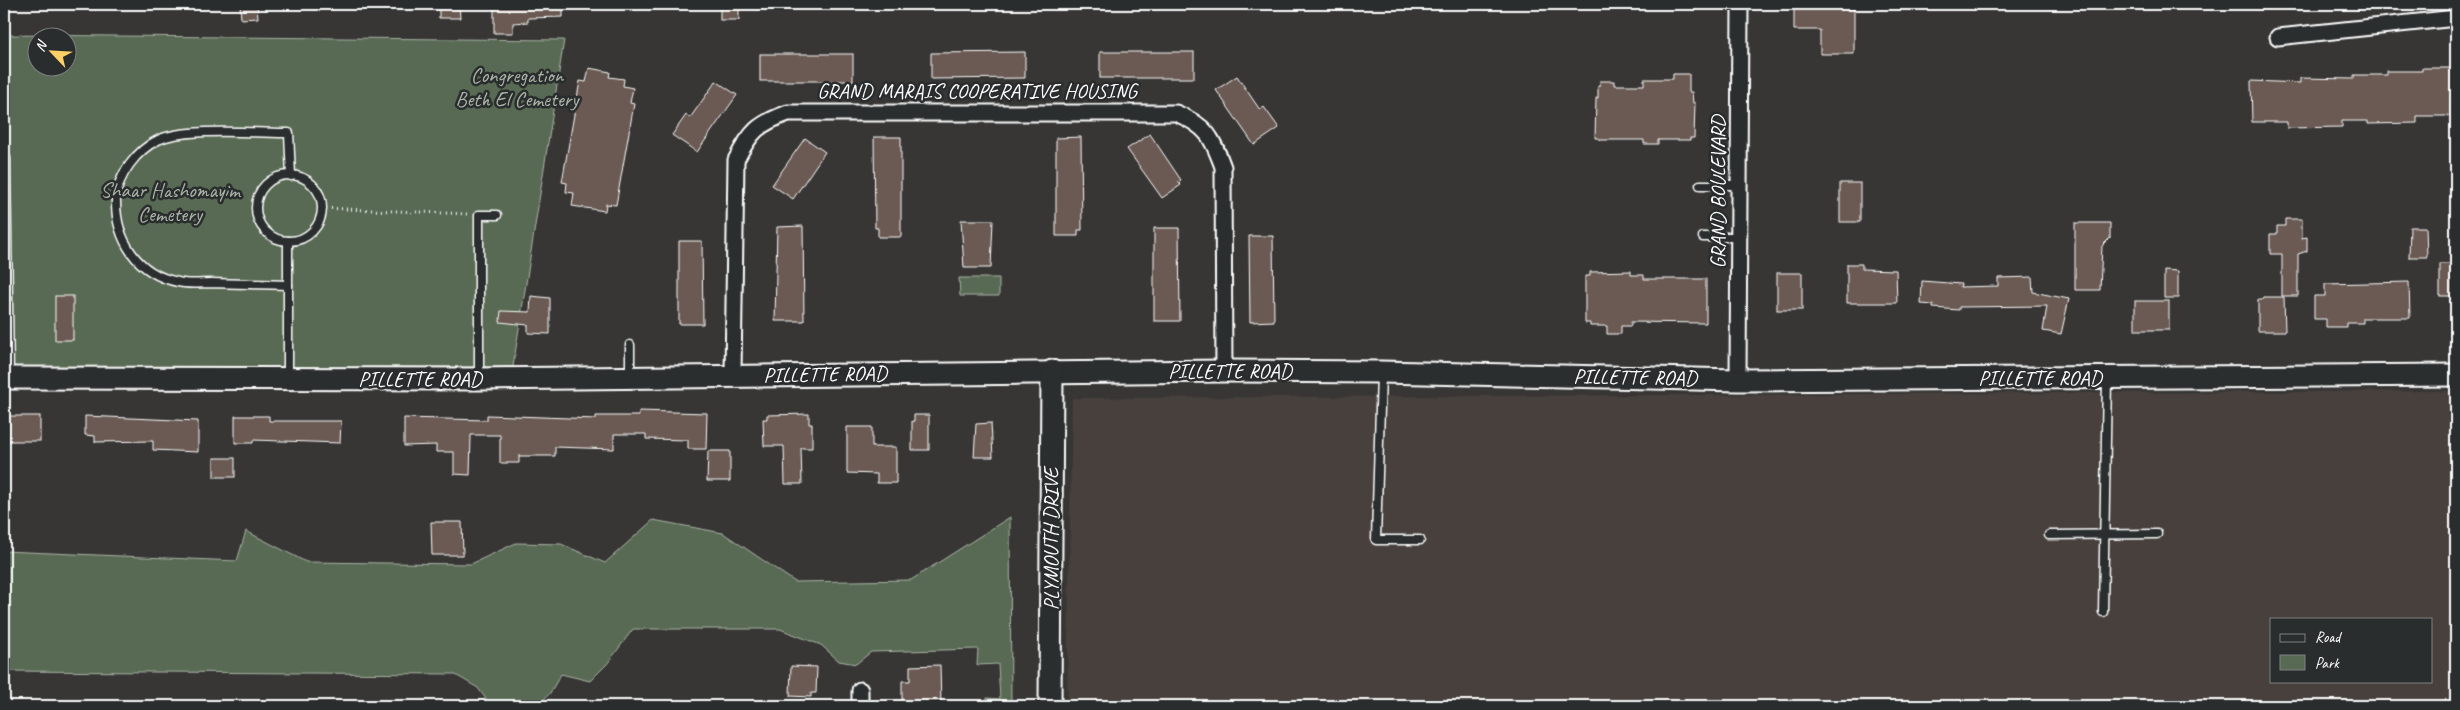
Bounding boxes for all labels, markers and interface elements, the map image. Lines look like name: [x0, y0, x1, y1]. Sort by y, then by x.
north arrow: [28, 28, 78, 78]
text: N: [31, 37, 51, 54]
park label: Congregation Beth El Cemetery: [456, 62, 580, 112]
street label: GRAND MARAIS COOPERATIVE HOUSING: [817, 78, 1140, 104]
street label: GRAND BOULEVARD: [1705, 114, 1731, 268]
park label: Shaar Hashomayim Cemetery: [100, 177, 242, 227]
street label: PILLETTE ROAD: [1168, 358, 1294, 384]
street label: PILLETTE ROAD: [763, 360, 889, 388]
street label: PILLETTE ROAD: [1573, 363, 1699, 391]
street label: PILLETTE ROAD: [1978, 365, 2104, 391]
street label: PILLETTE ROAD: [358, 366, 484, 392]
street label: PLYMOUTH DRIVE: [1038, 465, 1064, 610]
legend: [2270, 618, 2432, 682]
text: Road: [2315, 628, 2342, 647]
text: Park: [2315, 654, 2340, 673]

